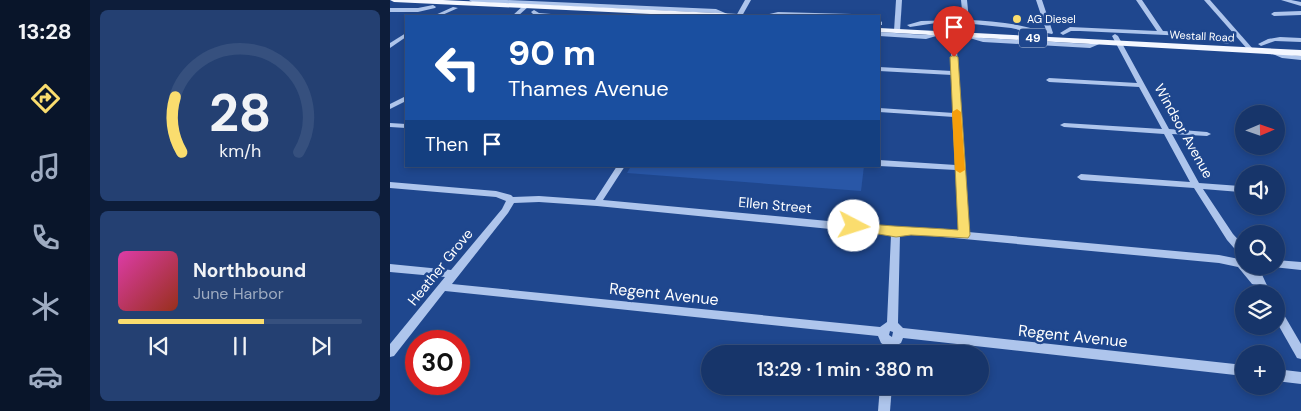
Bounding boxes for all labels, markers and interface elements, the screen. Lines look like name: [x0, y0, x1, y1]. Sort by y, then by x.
pin: [933, 6, 975, 57]
place label: AG Diesel: [1027, 12, 1076, 26]
icon: arrive: [940, 13, 968, 41]
marker: AG Diesel: [1011, 13, 1023, 25]
text: 13:28: [18, 17, 72, 46]
street label: Westall Road: [1169, 27, 1235, 45]
road number: 49: [1019, 28, 1047, 48]
text: 90 m: [508, 30, 596, 76]
icon: left: [425, 35, 490, 100]
text: Thames Avenue: [508, 74, 669, 103]
text: 28: [209, 79, 271, 147]
street label: Windsor Avenue: [1151, 80, 1217, 182]
icon: directions: [28, 81, 63, 116]
north arrow: [1235, 105, 1285, 155]
map controls: [1235, 105, 1285, 395]
icon: arrive: [478, 130, 506, 158]
text: Then: [425, 132, 468, 157]
text: km/h: [219, 139, 261, 163]
icon: music: [28, 150, 63, 185]
button: sound: [1235, 165, 1285, 215]
street label: Ellen Street: [738, 193, 812, 217]
position arrow: [827, 199, 879, 251]
icon: phone: [28, 220, 63, 255]
street label: Heather Grove: [404, 225, 477, 309]
button: search: [1235, 225, 1285, 275]
text: Northbound: [193, 258, 306, 283]
street label: Regent Avenue: [608, 278, 720, 310]
text: June Harbor: [193, 283, 284, 304]
button: layers: [1235, 285, 1285, 335]
icon: climate: [28, 289, 63, 324]
street label: Regent Avenue: [1017, 320, 1129, 352]
speed limit sign: 30: [405, 330, 470, 395]
icon: previous: [145, 332, 173, 360]
icon: pause: [226, 332, 254, 360]
icon: next: [307, 332, 335, 360]
button: +: [1235, 345, 1285, 395]
text: 13:29 · 1 min · 380 m: [756, 357, 934, 382]
icon: car: [28, 359, 63, 394]

